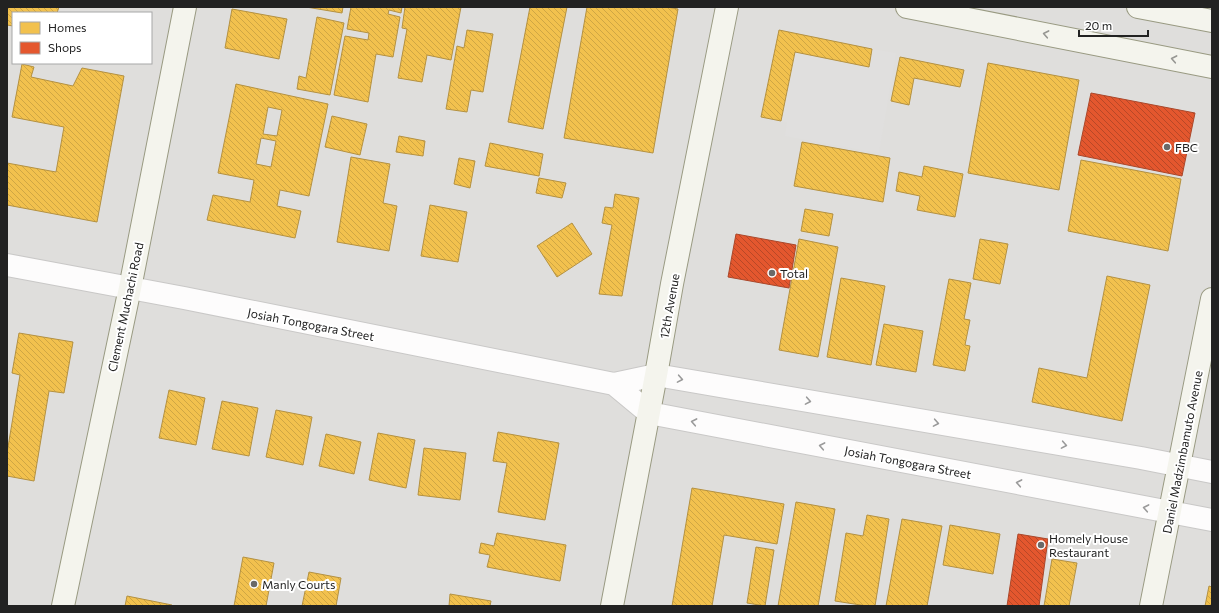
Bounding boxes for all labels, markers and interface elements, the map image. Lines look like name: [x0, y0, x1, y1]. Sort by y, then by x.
legend: [12, 12, 152, 64]
scale bar: [1079, 12, 1148, 38]
text: 20 m: [1085, 18, 1112, 32]
text: Homes: [48, 20, 86, 34]
one-way arrow: [1043, 31, 1049, 39]
text: Shops: [48, 40, 82, 54]
one-way arrow: [1171, 56, 1177, 64]
place label: FBC: [1175, 140, 1198, 154]
marker: FBC: [1162, 142, 1172, 152]
street label: Clement Muchachi Road: [104, 241, 146, 373]
place label: Total: [780, 266, 808, 280]
marker: Total: [767, 268, 777, 278]
street label: 12th Avenue: [656, 272, 682, 340]
street label: Josiah Tongogara Street: [246, 305, 376, 344]
street label: Daniel Madzimbamuto Avenue: [1159, 369, 1205, 535]
one-way arrow: [676, 374, 683, 383]
one-way arrow: [805, 396, 811, 405]
one-way arrow: [691, 418, 697, 426]
one-way arrow: [933, 418, 939, 427]
one-way arrow: [1061, 440, 1067, 449]
one-way arrow: [819, 442, 825, 451]
street label: Josiah Tongogara Street: [843, 443, 973, 482]
one-way arrow: [1015, 480, 1022, 488]
one-way arrow: [1143, 504, 1149, 512]
place label: Homely House Restaurant: [1049, 531, 1128, 559]
marker: Homely House Restaurant: [1036, 540, 1046, 550]
place label: Manly Courts: [262, 577, 335, 591]
marker: Manly Courts: [249, 579, 259, 589]

